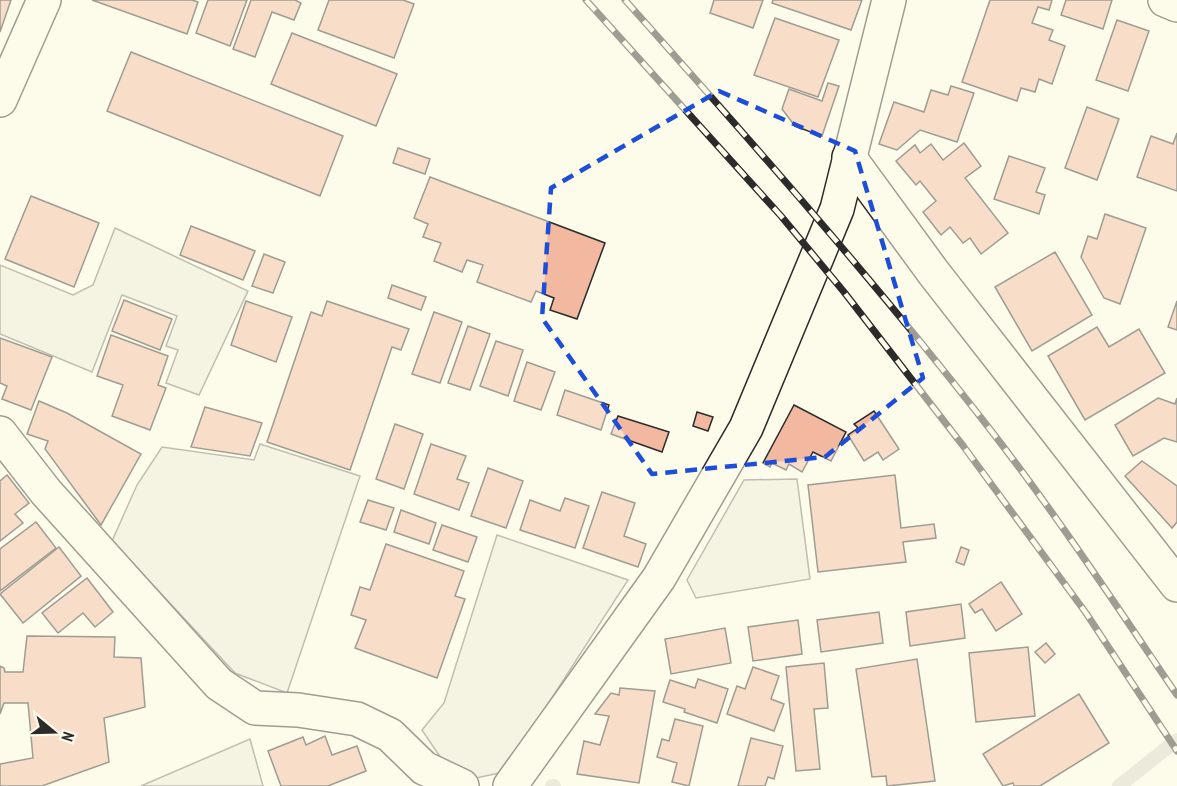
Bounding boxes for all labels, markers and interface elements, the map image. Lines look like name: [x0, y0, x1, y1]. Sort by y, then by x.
north arrow: [24, 702, 84, 762]
text: N: [57, 730, 79, 744]

